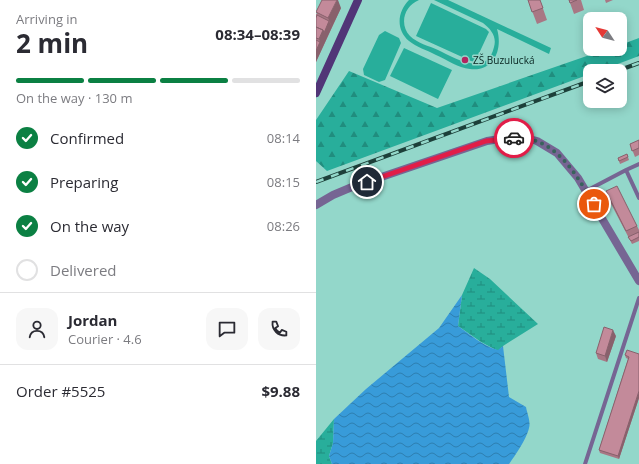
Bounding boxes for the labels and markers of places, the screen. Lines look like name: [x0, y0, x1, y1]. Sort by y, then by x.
place label: ZŠ Buzulucká: [473, 53, 534, 67]
marker: ZŠ Buzulucká: [460, 55, 470, 65]
pin: [350, 165, 384, 199]
pin: [577, 187, 611, 221]

